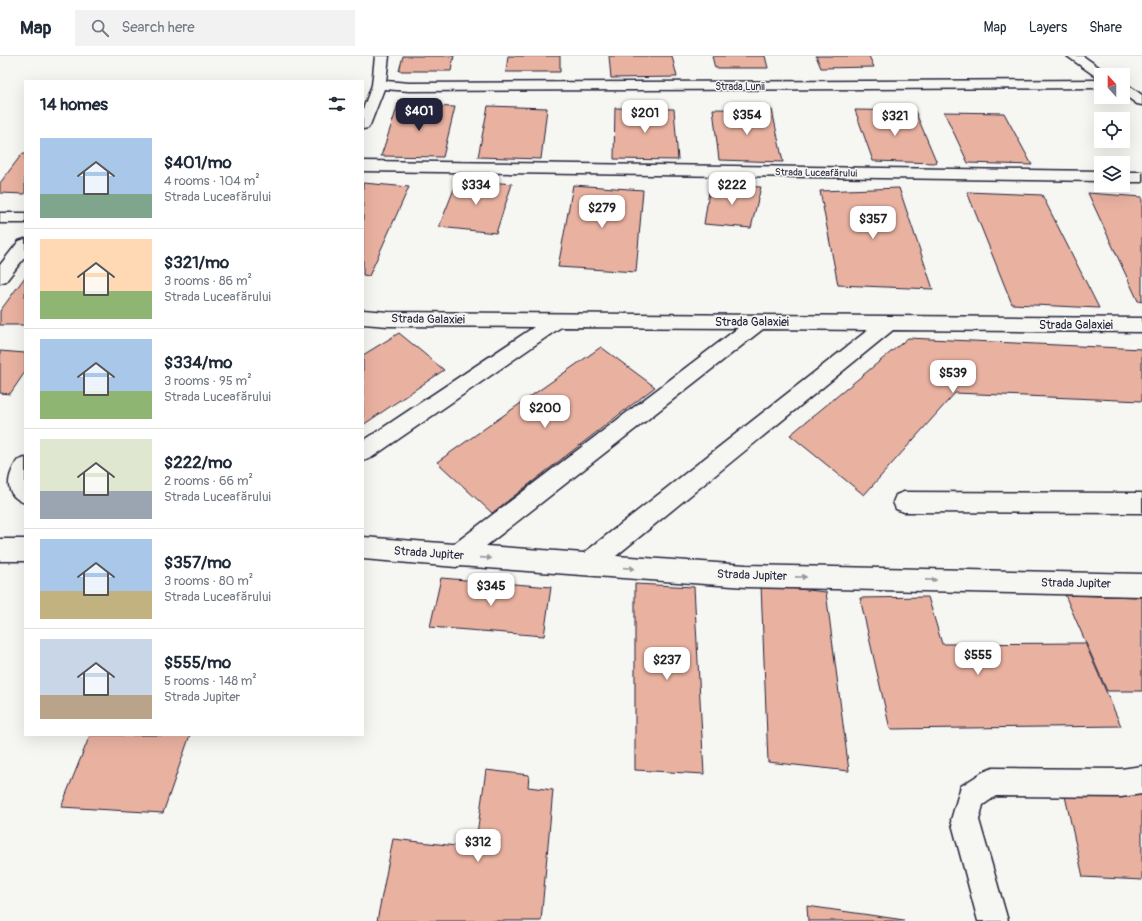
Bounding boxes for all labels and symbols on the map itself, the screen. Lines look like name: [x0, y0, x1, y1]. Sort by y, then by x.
north arrow: [1094, 68, 1130, 104]
street label: Strada Lunii: [715, 81, 765, 93]
pin: $401: [395, 98, 443, 132]
pin: $201: [621, 100, 669, 134]
pin: $354: [723, 102, 771, 136]
pin: $321: [871, 103, 919, 137]
street label: Strada Luceafărului: [775, 166, 857, 180]
pin: $334: [452, 172, 500, 206]
pin: $222: [708, 172, 756, 206]
pin: $279: [578, 195, 626, 229]
pin: $357: [849, 206, 897, 240]
street label: Strada Galaxiei: [391, 311, 465, 328]
street label: Strada Galaxiei: [715, 315, 789, 330]
street label: Strada Galaxiei: [1039, 318, 1113, 333]
pin: $539: [929, 360, 977, 394]
pin: $200: [521, 395, 569, 429]
street label: Strada Jupiter: [393, 544, 465, 563]
one-way arrow: [480, 554, 492, 561]
one-way arrow: [623, 564, 635, 571]
street label: Strada Jupiter: [717, 567, 788, 584]
pin: $345: [467, 573, 515, 607]
one-way arrow: [795, 574, 808, 580]
street label: Strada Jupiter: [1041, 575, 1112, 592]
one-way arrow: [925, 577, 938, 583]
pin: $555: [954, 642, 1002, 676]
pin: $237: [643, 647, 691, 681]
pin: $312: [454, 829, 502, 863]

